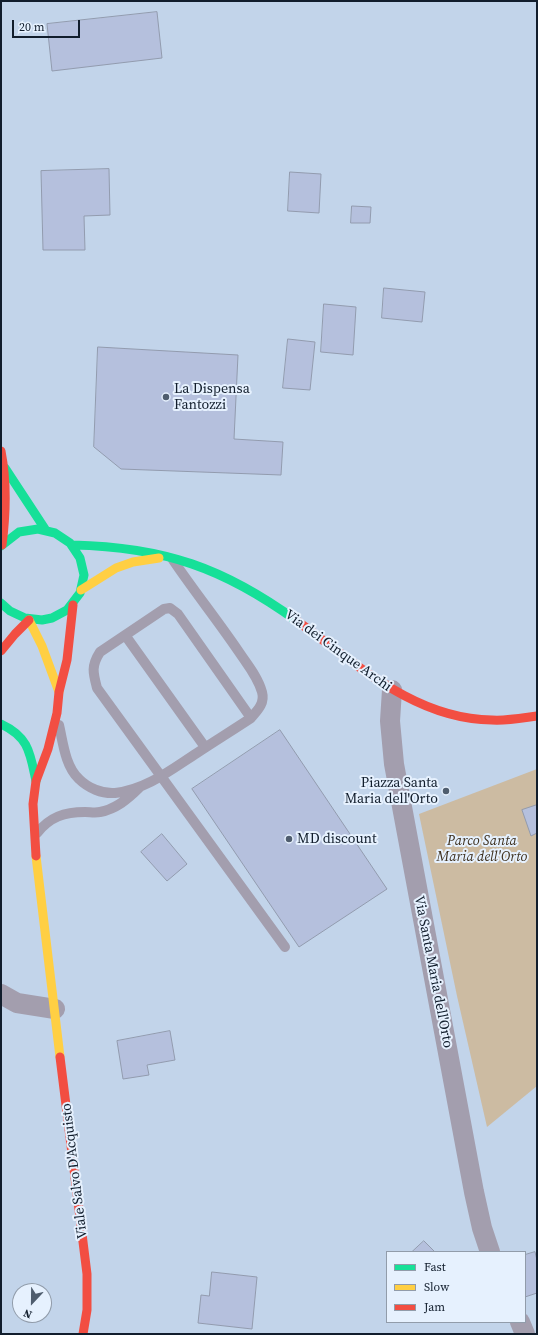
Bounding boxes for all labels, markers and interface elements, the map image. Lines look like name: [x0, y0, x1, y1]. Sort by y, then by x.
scale bar: [14, 12, 82, 38]
text: 20 m: [19, 19, 45, 35]
place label: La Dispensa Fantozzi: [174, 381, 250, 414]
marker: La Dispensa Fantozzi: [161, 392, 171, 402]
street label: Via dei Cinque Archi: [281, 607, 395, 695]
place label: Piazza Santa Maria dell'Orto: [345, 775, 438, 808]
marker: Piazza Santa Maria dell'Orto: [441, 786, 451, 796]
place label: MD discount: [297, 831, 377, 847]
park label: Parco Santa Maria dell'Orto: [437, 833, 527, 866]
marker: MD discount: [284, 834, 294, 844]
street label: Via Santa Maria dell'Orto: [410, 895, 456, 1049]
street label: Viale Salvo D'Acquisto: [58, 1102, 92, 1240]
legend: [386, 1251, 526, 1323]
text: Fast: [424, 1259, 446, 1275]
text: Slow: [424, 1279, 449, 1295]
north arrow: [12, 1283, 52, 1323]
text: Jam: [424, 1299, 445, 1315]
text: N: [21, 1305, 34, 1322]

